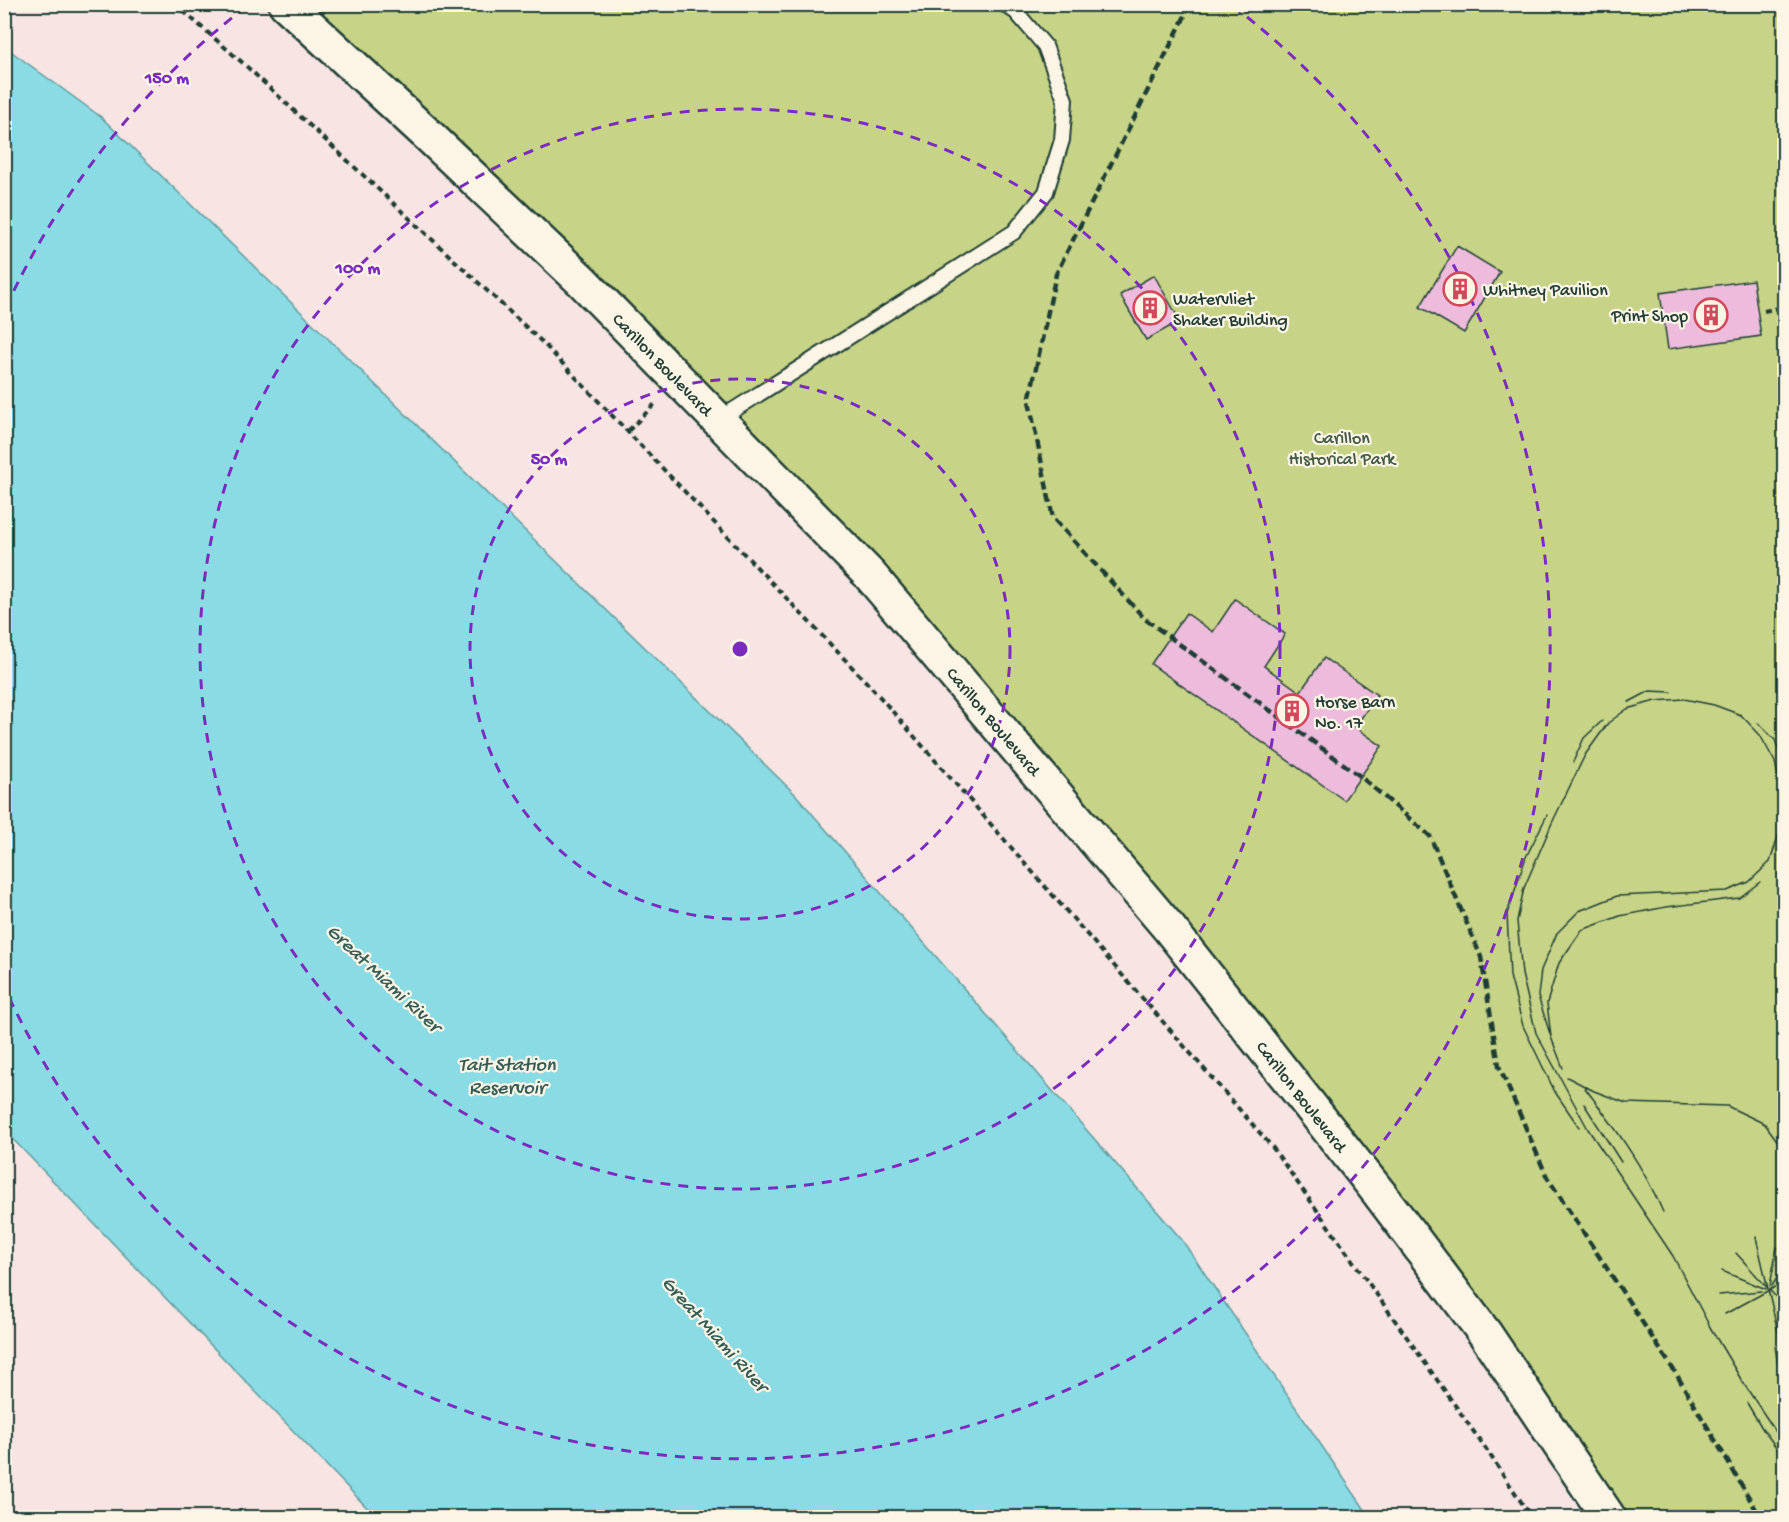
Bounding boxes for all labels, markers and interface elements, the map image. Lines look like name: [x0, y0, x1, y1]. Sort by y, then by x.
text: 150 m: [144, 69, 189, 90]
text: 100 m: [335, 259, 381, 280]
building icon: Whitney Pavilion: [1442, 271, 1478, 307]
place label: Whitney Pavilion: [1483, 281, 1608, 302]
building icon: Watervliet Shaker Building: [1132, 290, 1168, 326]
place label: Watervliet Shaker Building: [1173, 290, 1288, 332]
building icon: Print Shop: [1693, 297, 1729, 333]
place label: Print Shop: [1610, 307, 1688, 328]
street label: Carillon Boulevard: [607, 310, 717, 423]
park label: Carillon Historical Park: [1289, 429, 1397, 471]
text: 50 m: [531, 450, 568, 471]
centre of rings: [730, 639, 750, 659]
street label: Carillon Boulevard: [941, 664, 1045, 782]
building icon: Horse Barn No. 17: [1274, 693, 1310, 729]
place label: Horse Barn No. 17: [1315, 693, 1396, 735]
water label: Great Miami River: [321, 921, 447, 1041]
street label: Carillon Boulevard: [1250, 1038, 1351, 1158]
water label: Tait Station Reservoir: [459, 1055, 556, 1101]
water label: Great Miami River: [655, 1273, 774, 1401]

